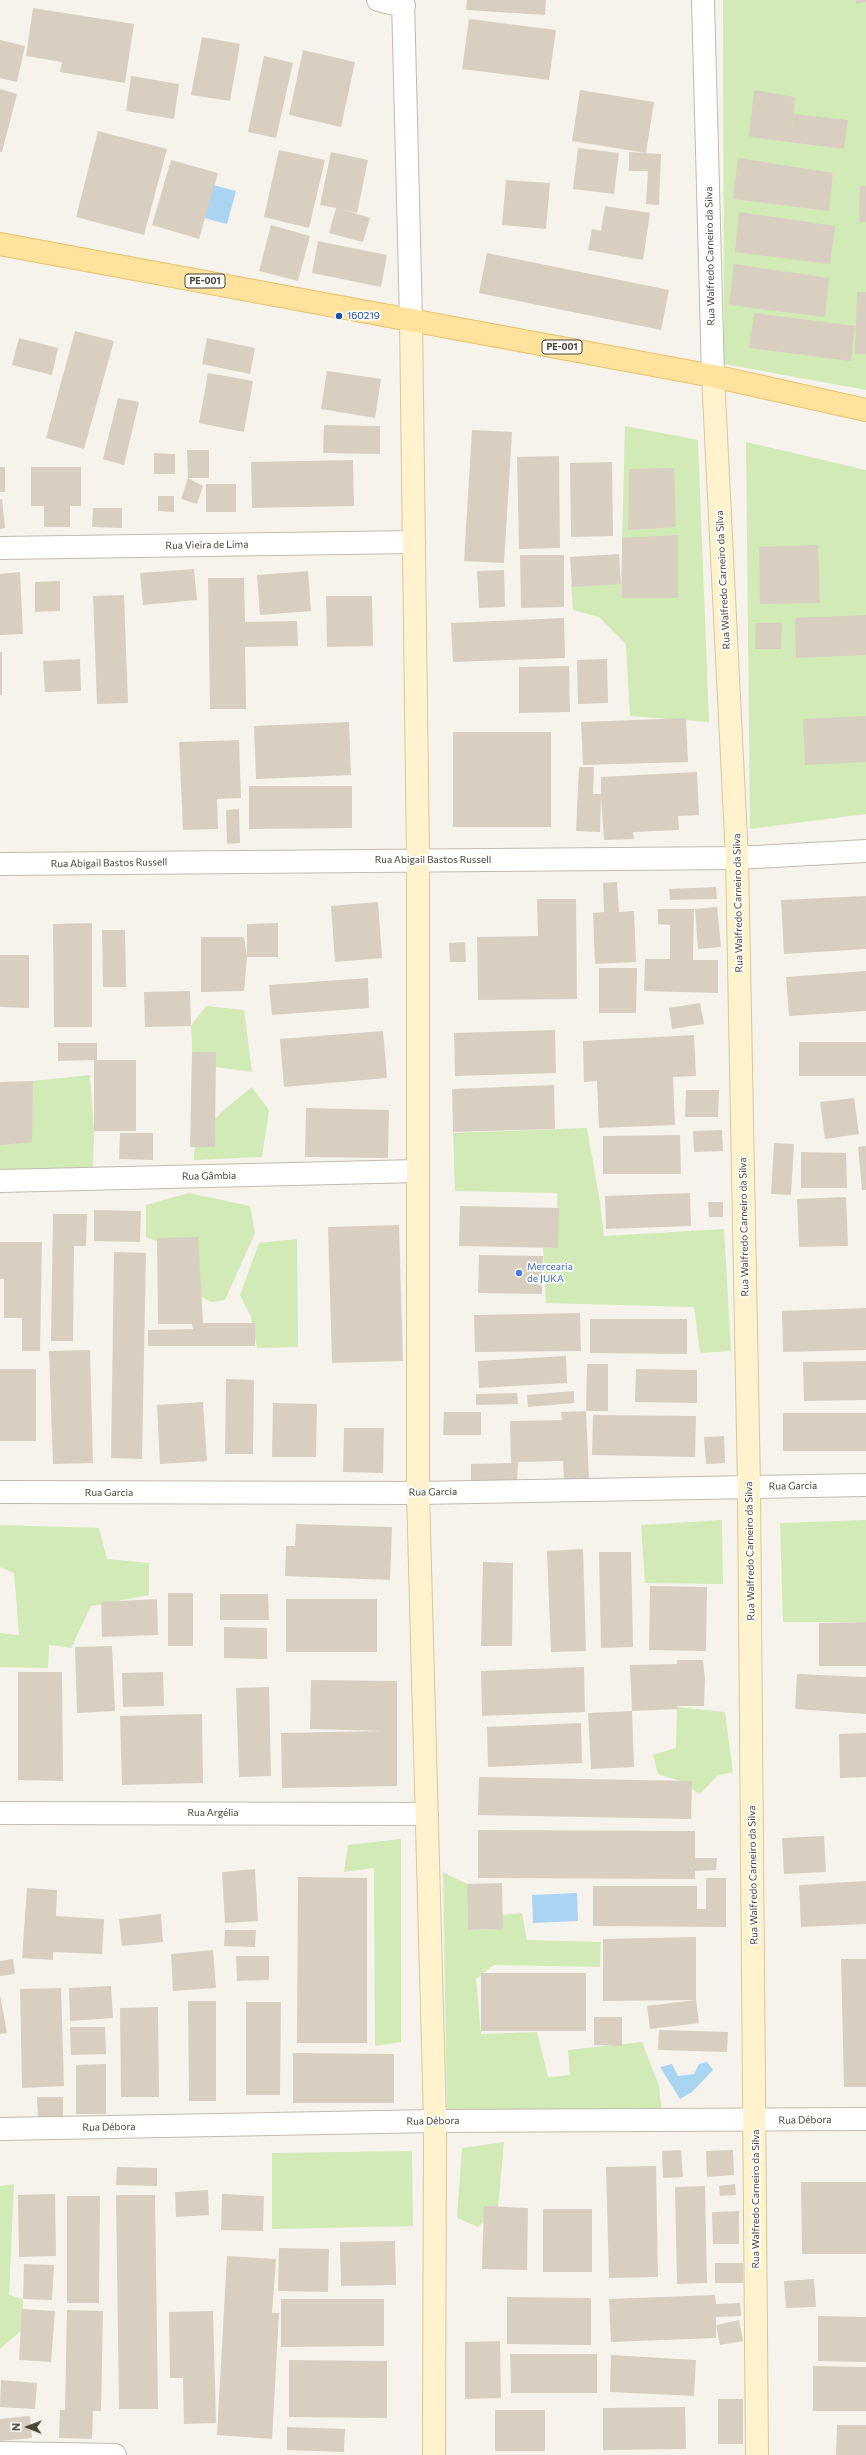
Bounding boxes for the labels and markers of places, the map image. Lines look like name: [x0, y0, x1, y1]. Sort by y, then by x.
place label: 160219: [347, 310, 380, 322]
marker: 160219: [334, 311, 344, 321]
place label: Mercearia de JUKA: [527, 1261, 573, 1284]
marker: Mercearia de JUKA: [514, 1268, 524, 1278]

